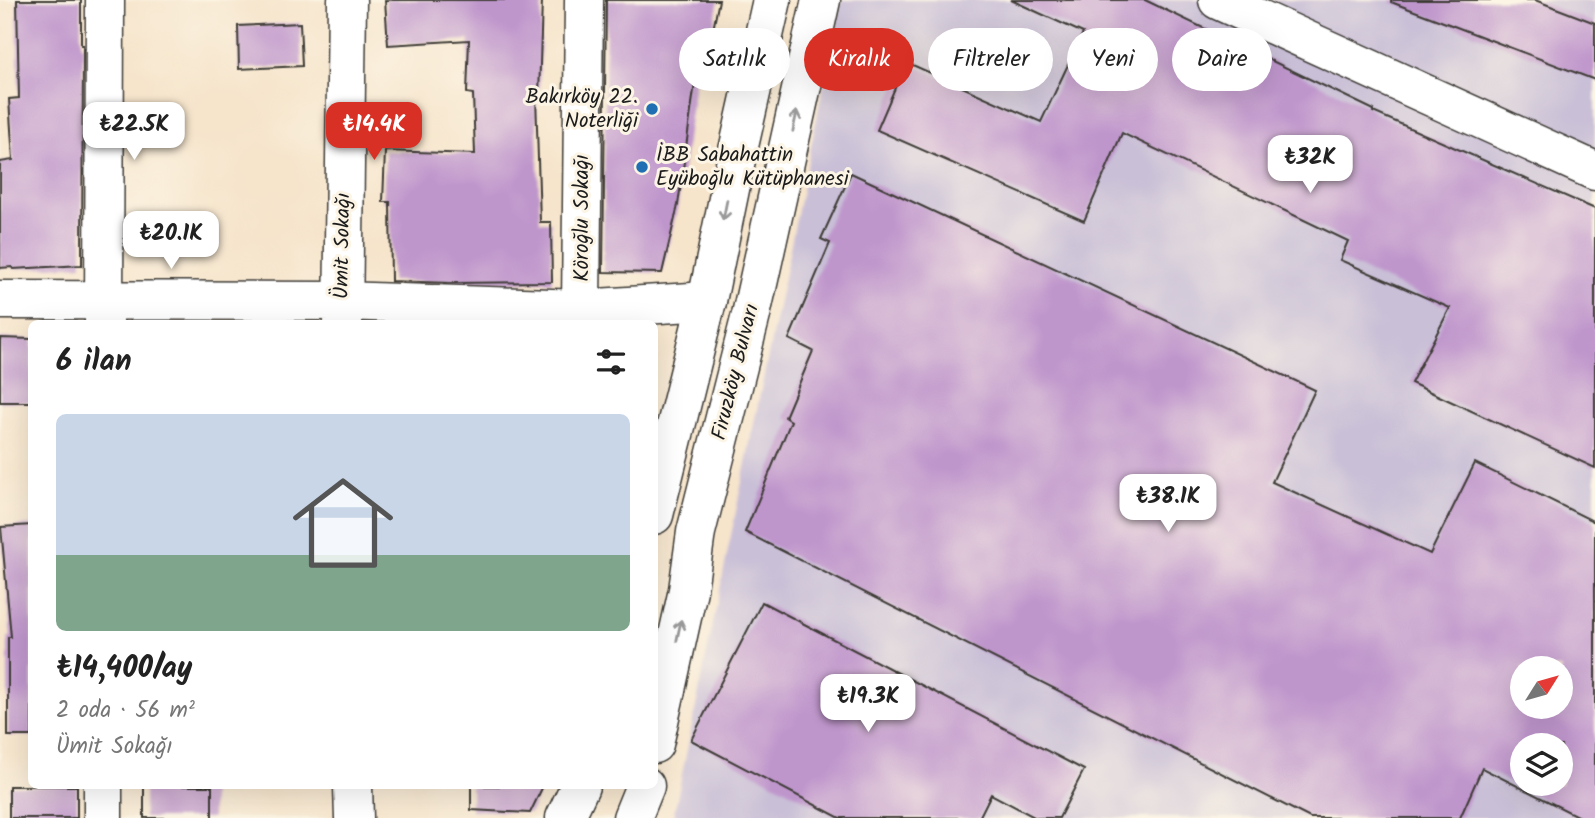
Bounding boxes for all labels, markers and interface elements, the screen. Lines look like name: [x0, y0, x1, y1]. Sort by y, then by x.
chip: Satılık: [679, 28, 790, 91]
chip: Kiralık: [804, 28, 914, 91]
chip: Filtreler: [928, 28, 1053, 91]
chip: Yeni: [1067, 28, 1158, 91]
chip: Daire: [1172, 28, 1272, 91]
place label: Bakırköy 22. Noterliği: [526, 81, 639, 138]
marker: Bakırköy 22. Noterliği: [644, 101, 660, 117]
pin: ₺22.5K: [77, 102, 191, 162]
pin: ₺14.4K: [317, 102, 431, 162]
text: ₺22.5K: [99, 107, 169, 143]
text: ₺14.4K: [342, 107, 406, 143]
one-way arrow: [788, 110, 802, 133]
pin: ₺32K: [1269, 136, 1351, 195]
place label: İBB Sabahattin Eyüboğlu Kütüphanesi: [656, 139, 850, 196]
text: ₺32K: [1284, 140, 1336, 176]
street label: Köroğlu Sokağı: [566, 154, 599, 282]
marker: İBB Sabahattin Eyüboğlu Kütüphanesi: [634, 159, 650, 175]
street label: Ümit Sokağı: [326, 193, 360, 299]
one-way arrow: [718, 198, 732, 221]
pin: ₺20.1K: [114, 212, 228, 271]
text: ₺20.1K: [139, 216, 203, 252]
street label: Firuzköy Bulvarı: [703, 300, 769, 444]
text: 6 ilan: [56, 338, 132, 386]
icon: filters: [592, 343, 630, 381]
icon: home: [280, 460, 406, 586]
pin: ₺38.1K: [1111, 475, 1225, 534]
text: ₺38.1K: [1135, 479, 1201, 515]
one-way arrow: [673, 619, 687, 642]
text: ₺14,400/ay: [56, 645, 192, 693]
north arrow: [1510, 656, 1573, 719]
map controls: [1510, 656, 1573, 796]
pin: ₺19.3K: [811, 674, 925, 734]
text: ₺19.3K: [836, 679, 900, 715]
text: 2 oda · 56 m²: [56, 693, 195, 729]
text: Ümit Sokağı: [56, 729, 173, 765]
button: layers: [1510, 733, 1573, 796]

